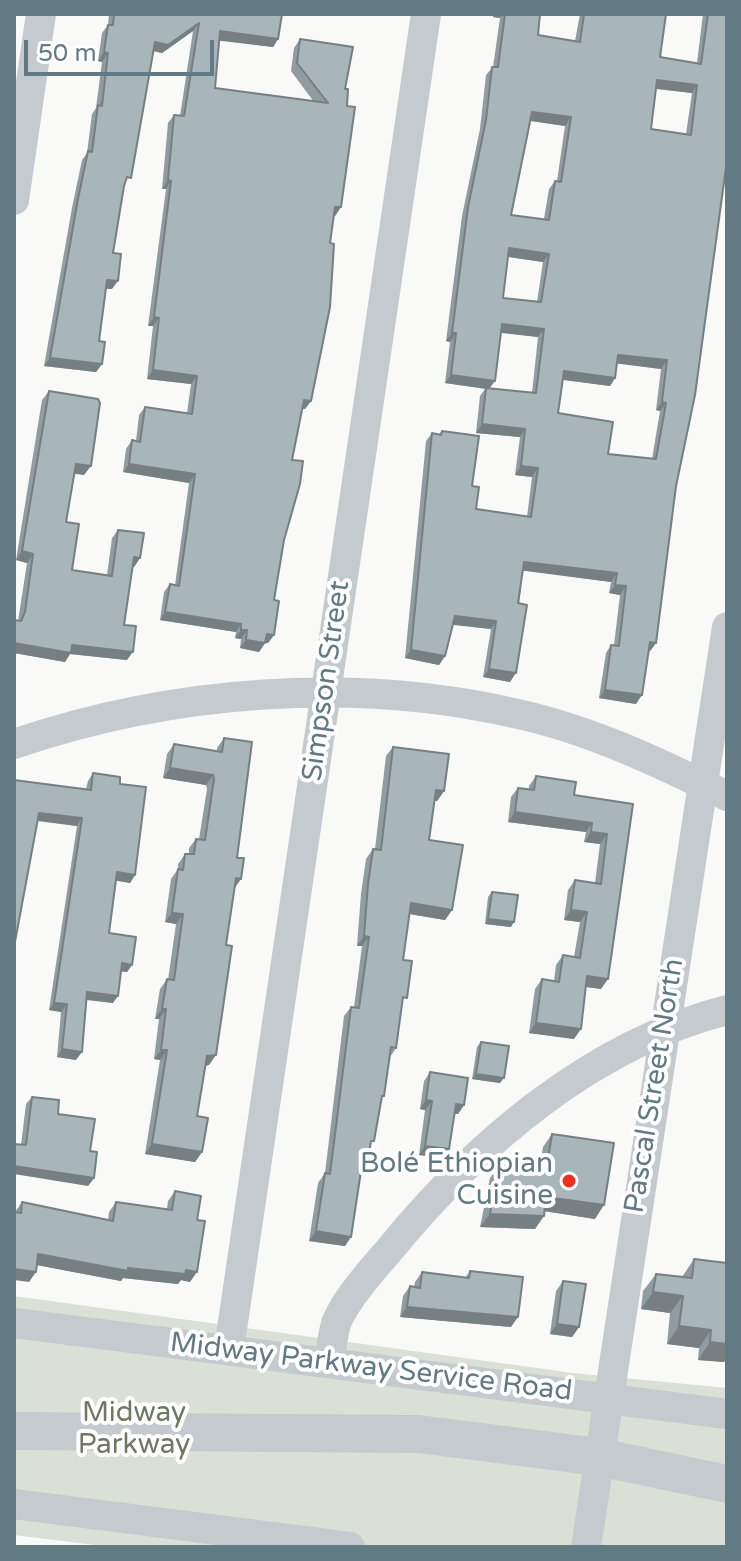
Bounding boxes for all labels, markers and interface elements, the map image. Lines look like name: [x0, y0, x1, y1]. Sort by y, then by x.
scale bar: [28, 24, 218, 74]
text: 50 m: [38, 39, 96, 68]
street label: Simpson Street: [296, 579, 358, 783]
street label: Pascal Street North: [618, 956, 692, 1216]
place label: Bolé Ethiopian Cuisine: [360, 1148, 553, 1214]
marker: Bolé Ethiopian Cuisine: [560, 1172, 578, 1190]
street label: Midway Parkway Service Road: [168, 1327, 574, 1409]
park label: Midway Parkway: [78, 1397, 190, 1463]

